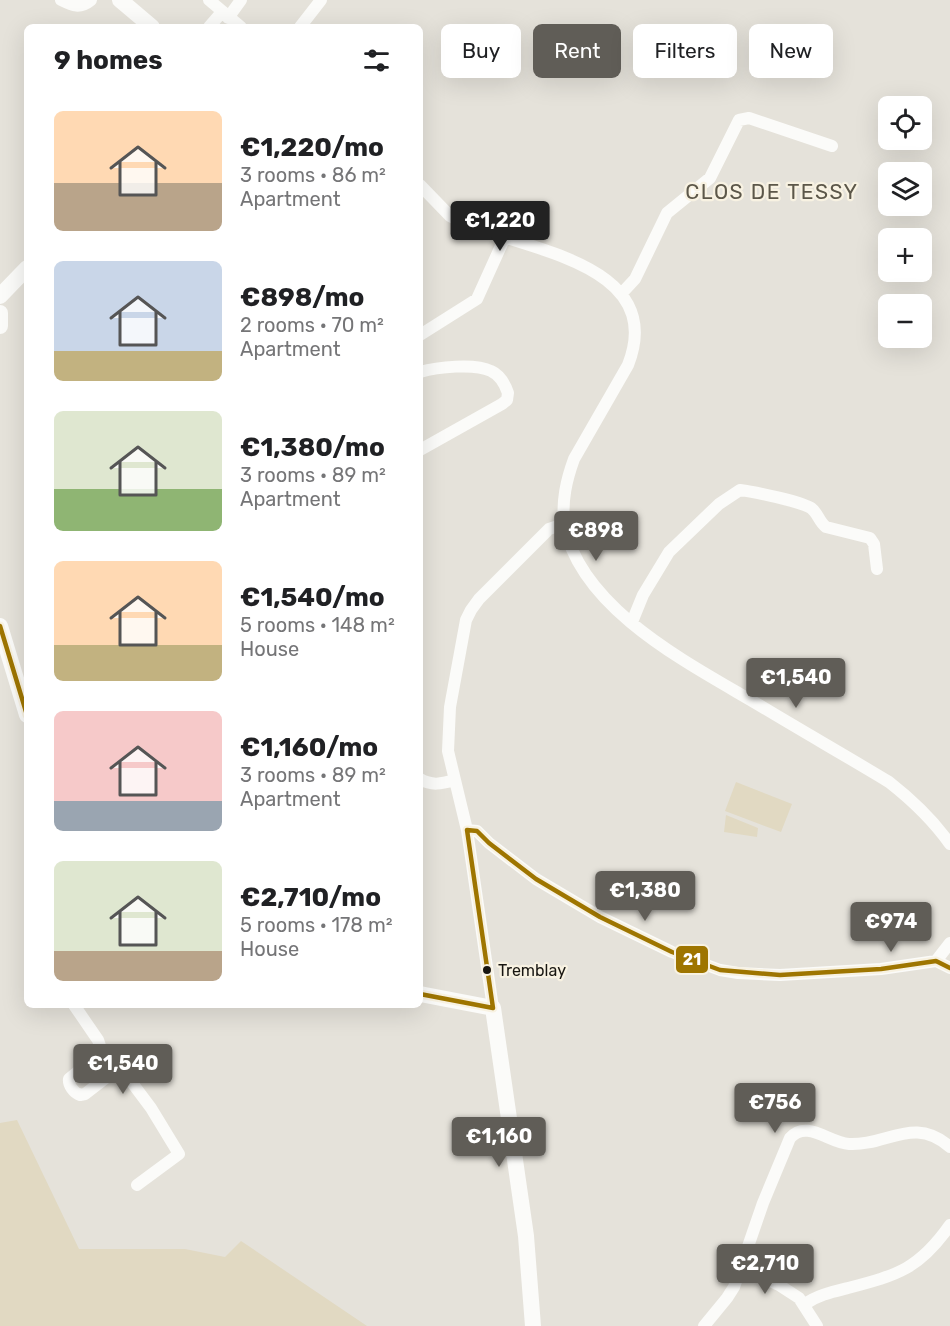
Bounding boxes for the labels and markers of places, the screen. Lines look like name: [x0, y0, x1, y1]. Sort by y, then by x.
pin: €1,220: [451, 201, 549, 252]
pin: €898: [560, 511, 632, 562]
pin: €1,540: [747, 658, 845, 709]
pin: €1,380: [596, 871, 694, 922]
pin: €974: [855, 902, 927, 953]
place label: Tremblay: [498, 961, 566, 980]
marker: Tremblay: [481, 964, 493, 976]
pin: €1,540: [74, 1044, 172, 1095]
pin: €756: [739, 1083, 811, 1134]
pin: €1,160: [450, 1117, 548, 1168]
pin: €2,710: [716, 1244, 814, 1295]

